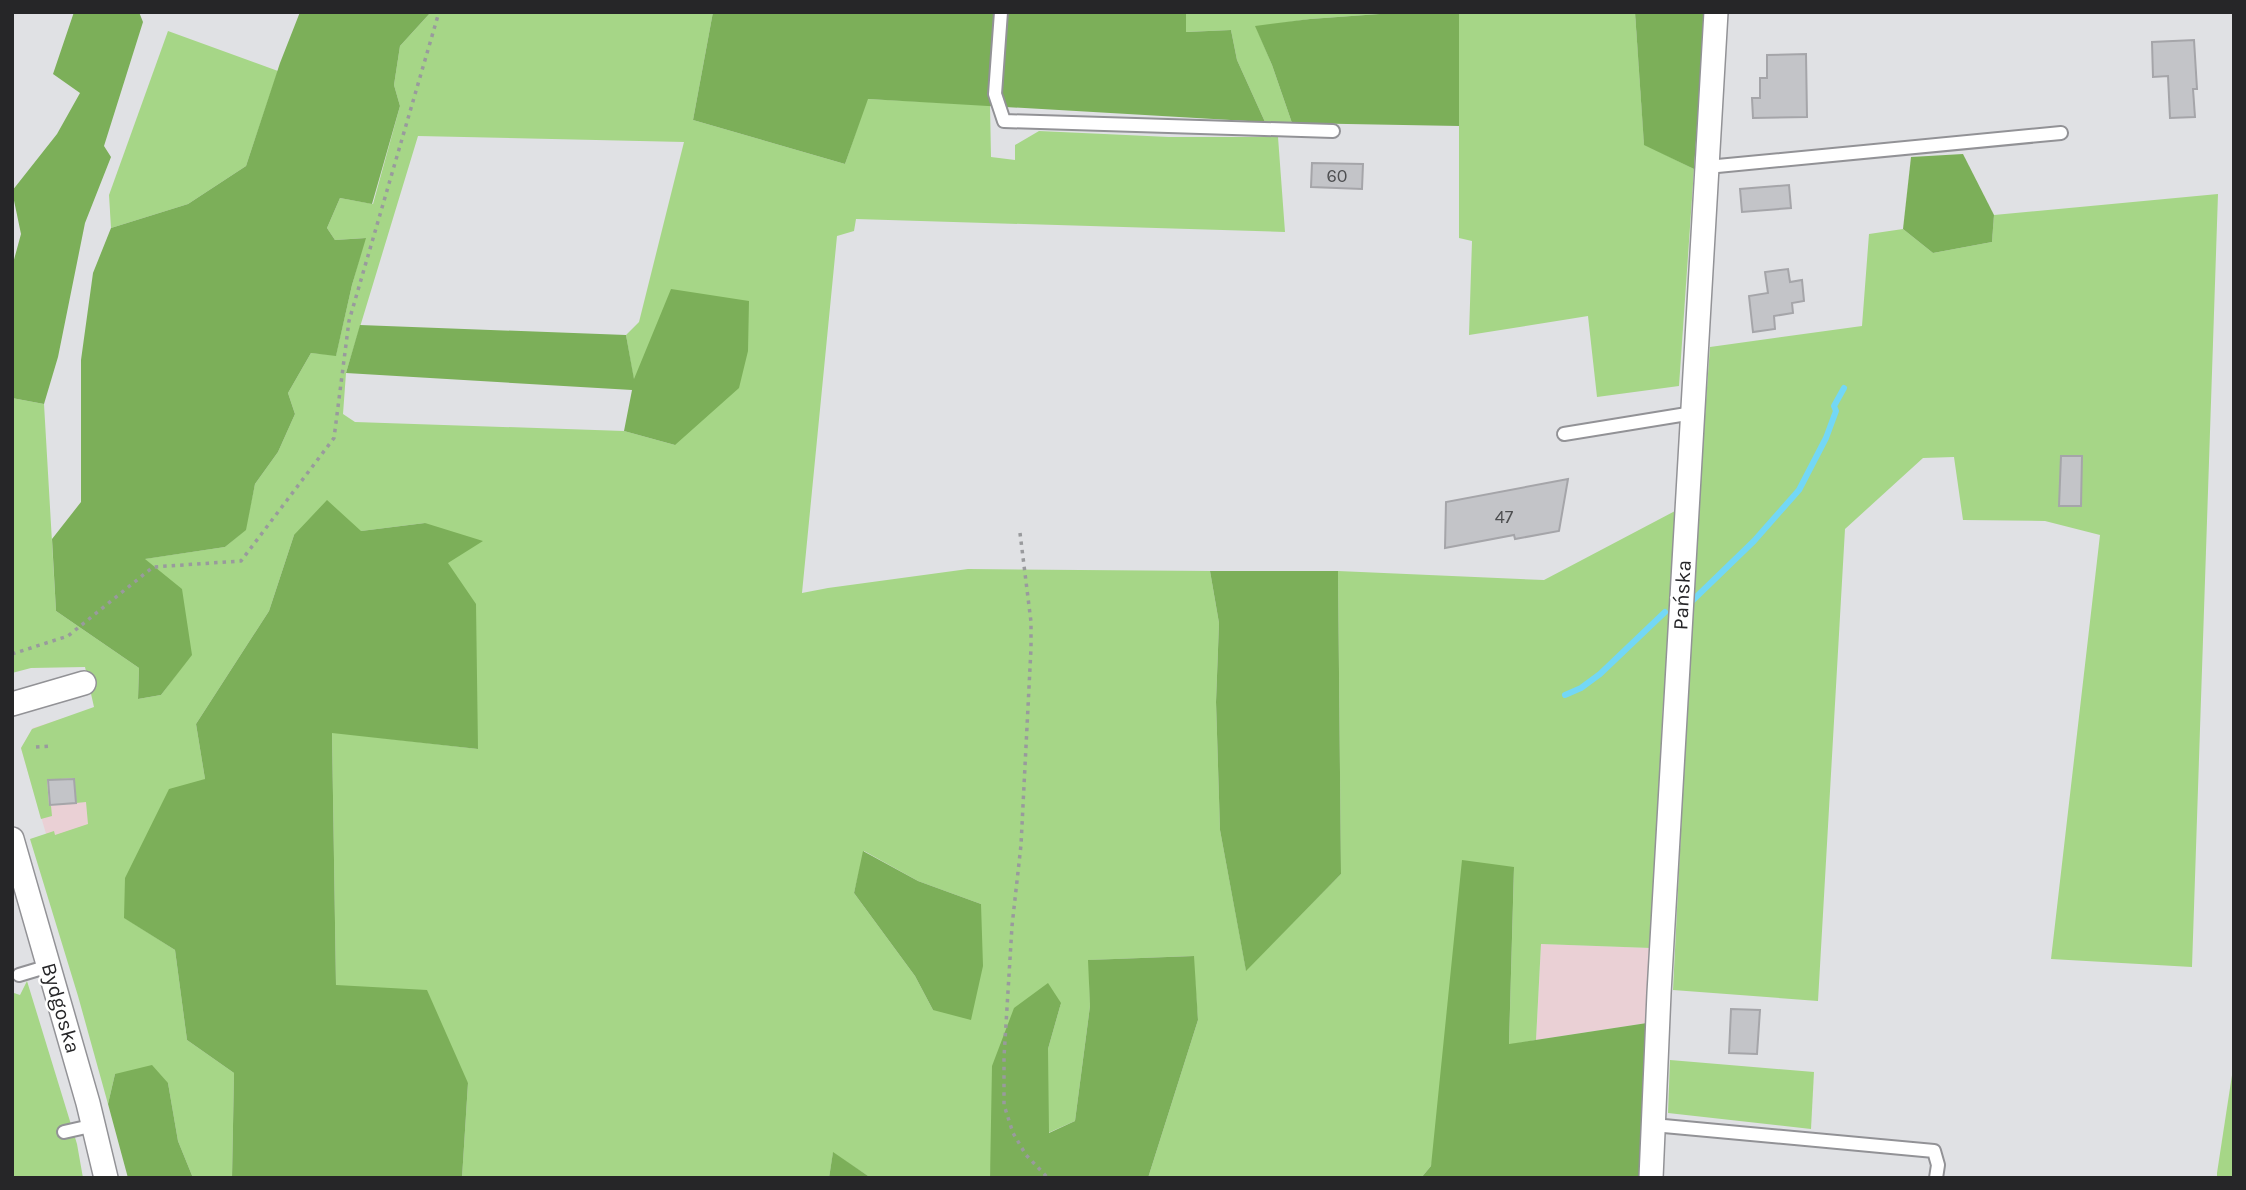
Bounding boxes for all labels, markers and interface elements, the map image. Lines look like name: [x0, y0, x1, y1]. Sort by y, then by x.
house number: 60: [1327, 165, 1348, 187]
house number: 47: [1495, 506, 1514, 528]
street label: Pańska: [1668, 559, 1696, 631]
street label: Bydgoska: [37, 960, 85, 1056]

